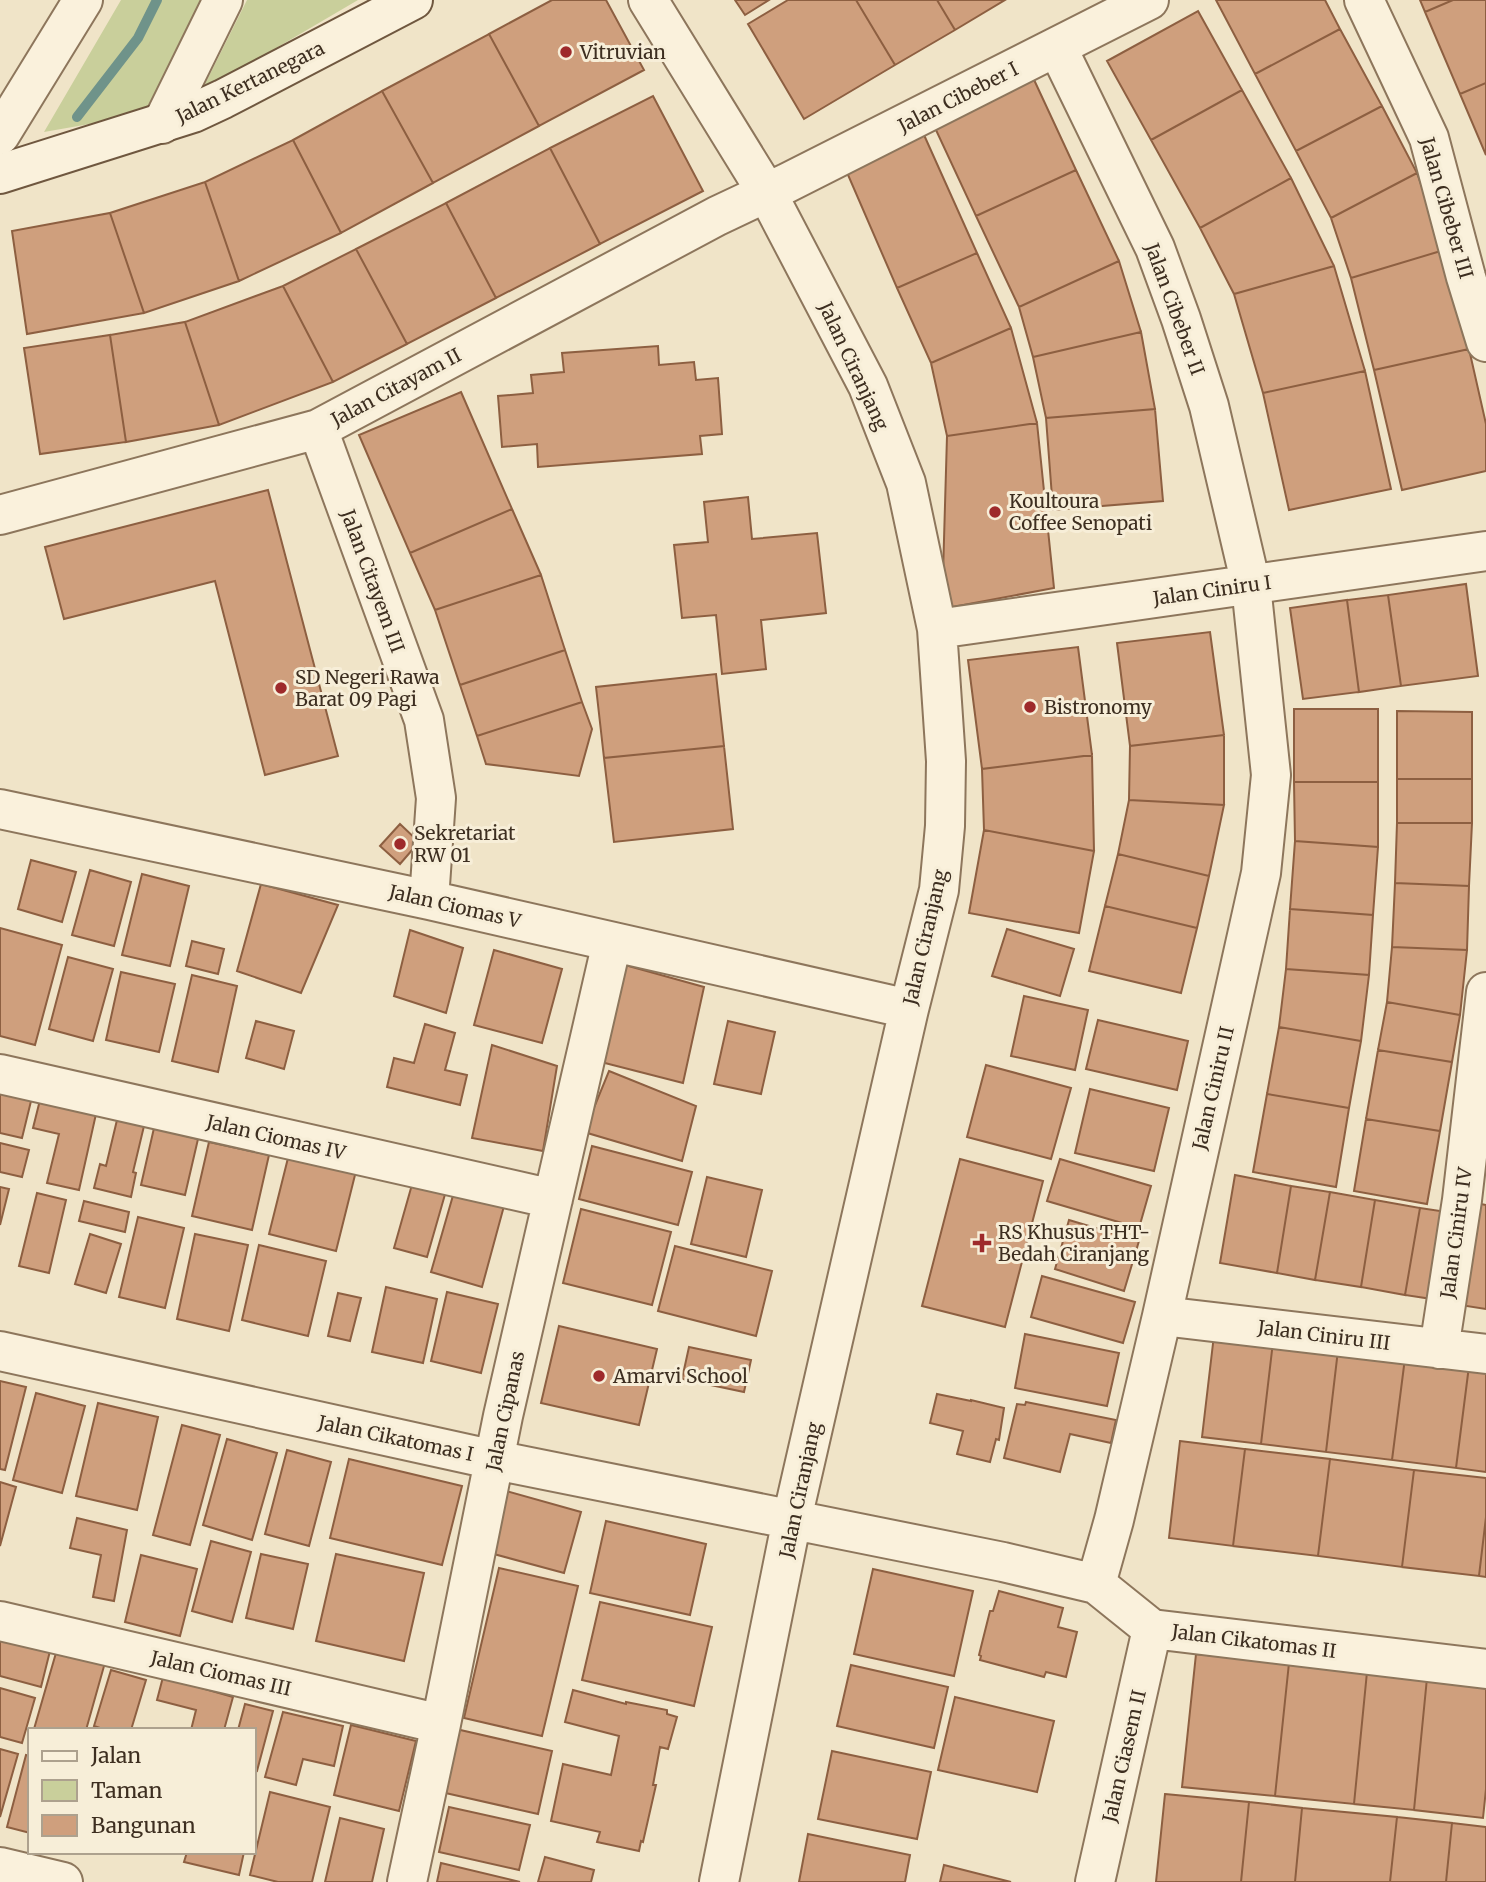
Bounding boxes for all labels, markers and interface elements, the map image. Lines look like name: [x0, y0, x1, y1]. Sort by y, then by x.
street label: Jalan Kertanegara: [171, 36, 328, 129]
place label: Vitruvian: [579, 40, 666, 64]
marker: Vitruvian: [558, 44, 574, 60]
street label: Jalan Cibeber I: [893, 56, 1022, 138]
street label: Jalan Cibeber III: [1415, 134, 1479, 281]
street label: Jalan Cibeber II: [1140, 239, 1210, 378]
street label: Jalan Ciranjang: [813, 297, 894, 434]
street label: Jalan Citayam II: [326, 343, 465, 432]
place label: Koultoura Coffee Senopati: [1009, 489, 1152, 535]
marker: Koultoura Coffee Senopati: [987, 504, 1003, 520]
street label: Jalan Citayem III: [336, 505, 410, 656]
street label: Jalan Ciniru I: [1150, 570, 1273, 610]
place label: SD Negeri Rawa Barat 09 Pagi: [295, 665, 439, 711]
marker: SD Negeri Rawa Barat 09 Pagi: [273, 680, 289, 696]
place label: Bistronomy: [1044, 695, 1152, 719]
marker: Bistronomy: [1022, 699, 1038, 715]
place label: Sekretariat RW 01: [414, 821, 516, 867]
marker: Sekretariat RW 01: [392, 836, 408, 852]
street label: Jalan Ciranjang: [897, 866, 952, 1008]
street label: Jalan Ciomas V: [386, 879, 525, 933]
street label: Jalan Ciniru II: [1187, 1024, 1239, 1153]
street label: Jalan Ciomas IV: [203, 1109, 349, 1165]
street label: Jalan Ciniru IV: [1435, 1165, 1477, 1301]
place label: RS Khusus THT- Bedah Ciranjang: [998, 1220, 1150, 1266]
marker: RS Khusus THT- Bedah Ciranjang: [972, 1233, 992, 1253]
street label: Jalan Ciniru III: [1255, 1315, 1392, 1355]
street label: Jalan Cipanas: [480, 1349, 529, 1474]
place label: Amarvi School: [612, 1364, 748, 1388]
marker: Amarvi School: [591, 1368, 607, 1384]
street label: Jalan Cikatomas I: [315, 1410, 476, 1466]
street label: Jalan Ciranjang: [774, 1419, 826, 1561]
street label: Jalan Cikatomas II: [1169, 1619, 1338, 1663]
street label: Jalan Ciomas III: [147, 1645, 294, 1701]
street label: Jalan Ciasem II: [1097, 1687, 1151, 1826]
legend: [28, 1728, 256, 1854]
text: Jalan: [90, 1742, 141, 1769]
text: Taman: [91, 1777, 163, 1804]
text: Bangunan: [91, 1812, 196, 1839]

